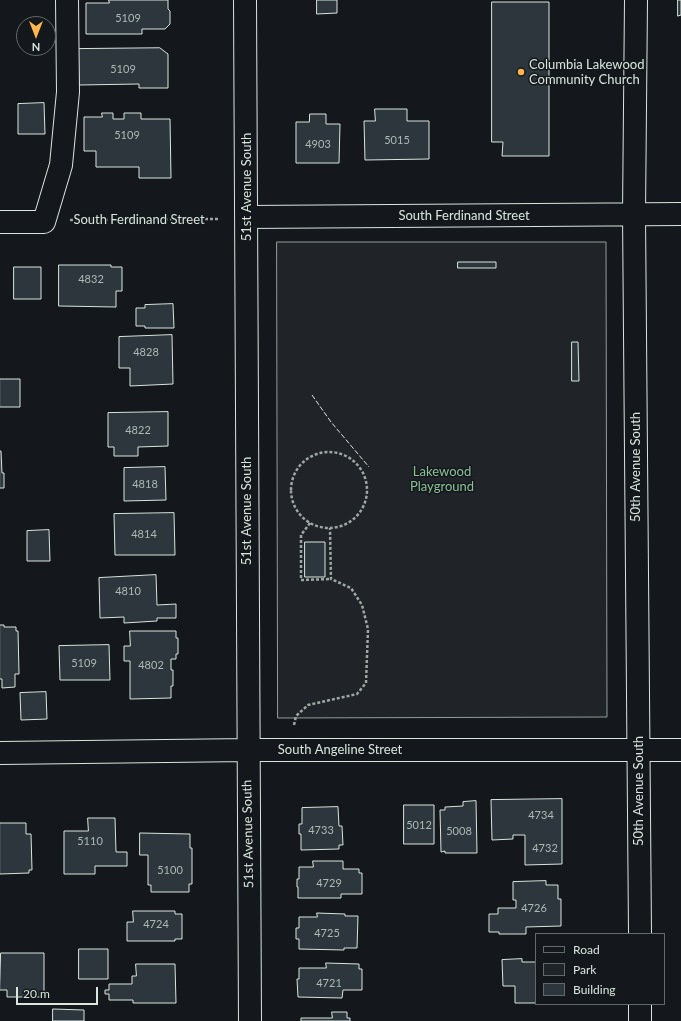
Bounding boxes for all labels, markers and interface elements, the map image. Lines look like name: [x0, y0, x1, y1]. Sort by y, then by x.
house number: 5109: [115, 11, 141, 25]
north arrow: [16, 16, 56, 56]
text: N: [32, 41, 40, 54]
place label: Columbia Lakewood Community Church: [529, 57, 644, 88]
house number: 5109: [110, 62, 136, 76]
marker: Columbia Lakewood Community Church: [516, 67, 526, 77]
house number: 5109: [114, 128, 140, 142]
street label: 51st Avenue South: [239, 133, 255, 241]
house number: 5015: [384, 133, 410, 147]
house number: 4903: [305, 137, 331, 151]
street label: South Ferdinand Street: [398, 208, 530, 224]
street label: South Ferdinand Street: [73, 212, 205, 228]
house number: 4832: [78, 272, 104, 286]
house number: 4828: [133, 345, 159, 359]
street label: 50th Avenue South: [628, 412, 644, 522]
house number: 4822: [125, 423, 151, 437]
street label: 51st Avenue South: [239, 457, 255, 565]
park label: Lakewood Playground: [410, 464, 474, 495]
house number: 4818: [132, 477, 158, 491]
house number: 4814: [131, 527, 157, 541]
house number: 4810: [115, 584, 141, 598]
house number: 5109: [71, 656, 97, 670]
house number: 4802: [138, 658, 164, 672]
street label: 50th Avenue South: [631, 736, 647, 846]
street label: South Angeline Street: [278, 742, 402, 758]
street label: 51st Avenue South: [239, 780, 257, 888]
house number: 4734: [528, 808, 554, 822]
house number: 5012: [406, 818, 432, 832]
house number: 4733: [308, 823, 334, 837]
house number: 5008: [446, 824, 472, 838]
house number: 5110: [77, 834, 103, 848]
house number: 4732: [532, 841, 558, 855]
house number: 5100: [157, 863, 183, 877]
house number: 4729: [316, 876, 342, 890]
house number: 4726: [521, 901, 547, 915]
house number: 4724: [143, 917, 169, 931]
house number: 4725: [314, 926, 340, 940]
legend: [535, 933, 665, 1005]
text: Road: [573, 942, 600, 957]
text: Park: [573, 962, 596, 977]
house number: 4721: [316, 976, 342, 990]
scale bar: [18, 979, 100, 1005]
text: Building: [573, 982, 616, 997]
text: 20 m: [23, 986, 50, 1001]

